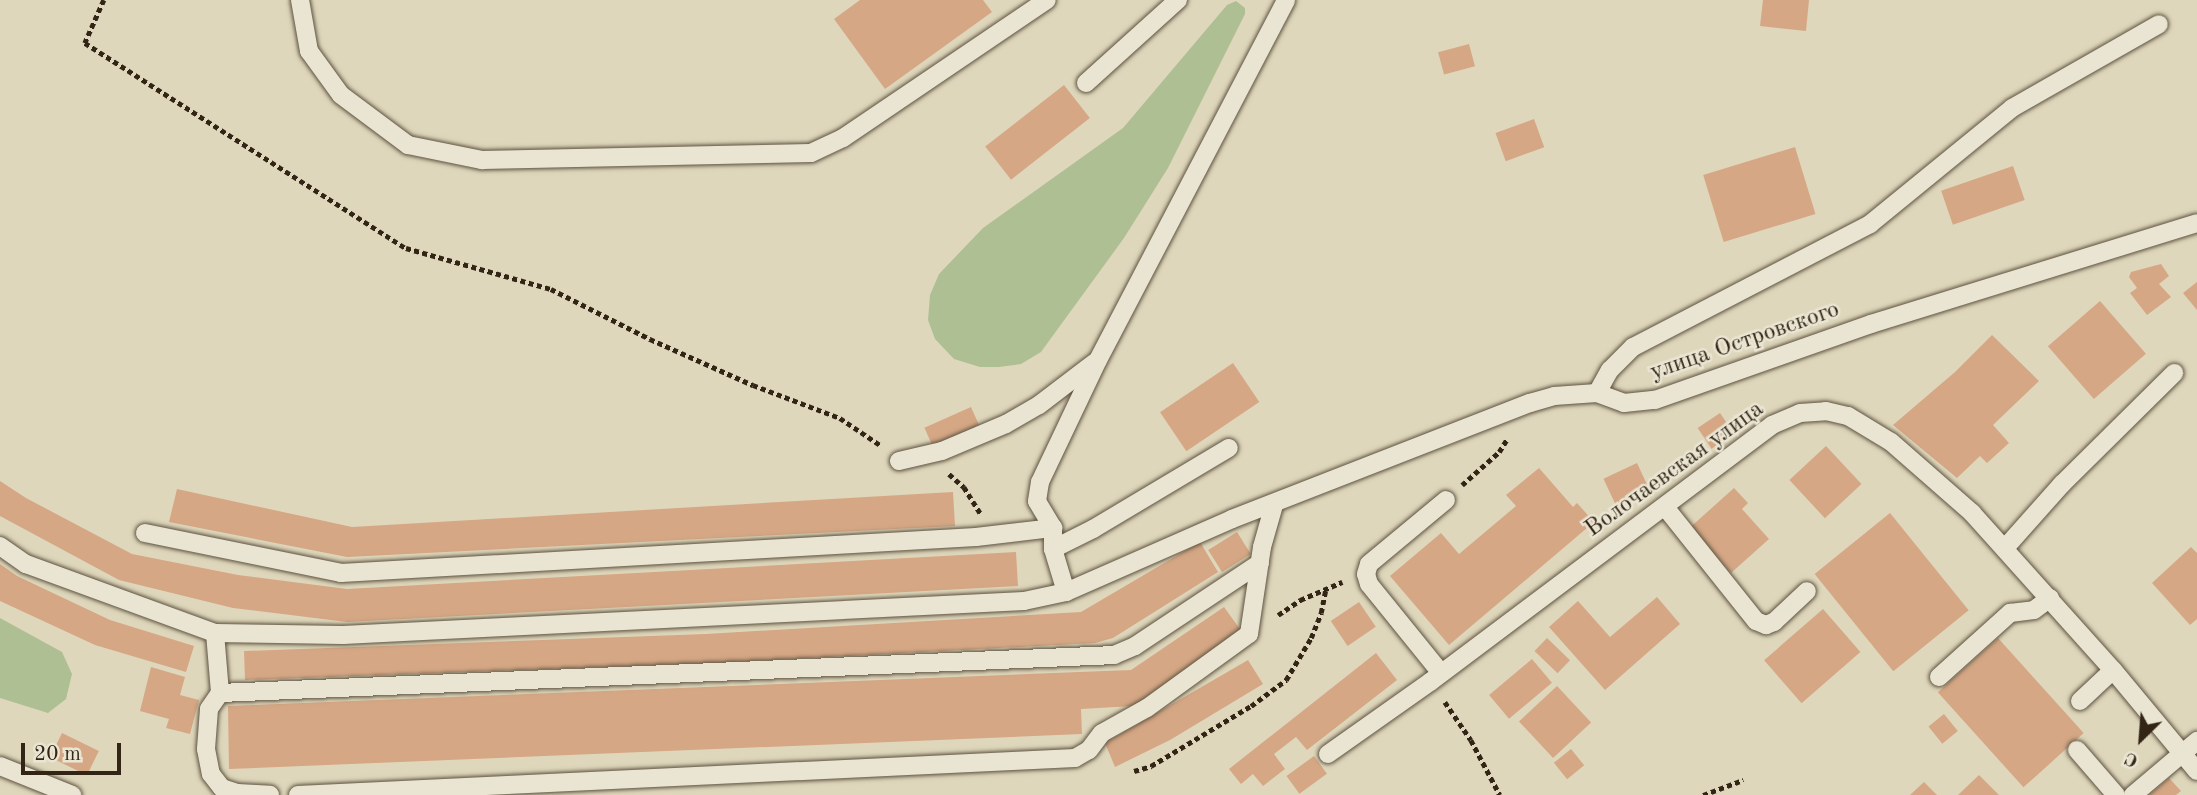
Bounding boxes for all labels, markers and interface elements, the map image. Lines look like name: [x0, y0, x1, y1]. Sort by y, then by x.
street label: улица Островского: [1647, 296, 1843, 388]
street label: Волочаевская улица: [1580, 396, 1770, 544]
north arrow: [2106, 704, 2176, 774]
scale bar: [24, 728, 124, 772]
text: 20 m: [34, 744, 81, 765]
text: С: [2122, 747, 2142, 770]

